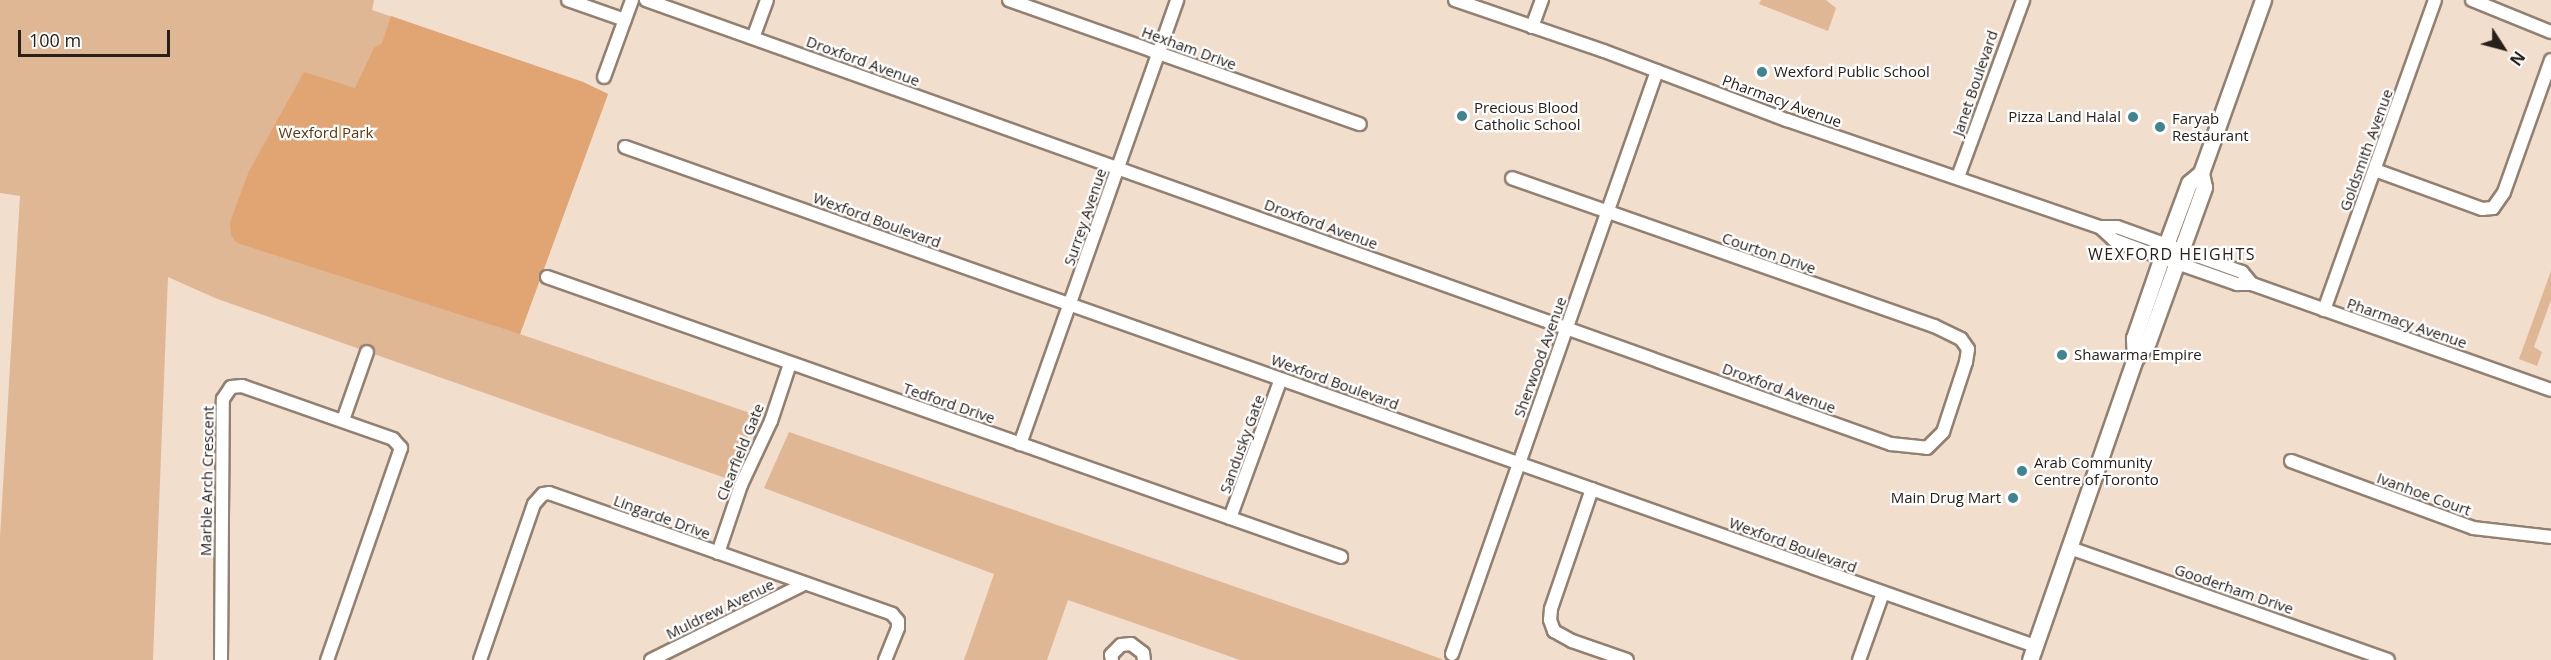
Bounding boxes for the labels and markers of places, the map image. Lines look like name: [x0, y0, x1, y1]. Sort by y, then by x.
place label: Wexford Public School: [1774, 63, 1930, 81]
marker: Wexford Public School: [1755, 65, 1769, 79]
place label: Precious Blood Catholic School: [1474, 98, 1580, 133]
place label: Pizza Land Halal: [2008, 108, 2121, 126]
marker: Precious Blood Catholic School: [1455, 109, 1469, 123]
place label: Faryab Restaurant: [2172, 109, 2249, 144]
marker: Pizza Land Halal: [2126, 110, 2140, 124]
marker: Faryab Restaurant: [2153, 120, 2167, 134]
place label: Shawarma Empire: [2074, 346, 2202, 364]
marker: Shawarma Empire: [2055, 348, 2069, 362]
place label: Arab Community Centre of Toronto: [2034, 453, 2159, 488]
marker: Arab Community Centre of Toronto: [2015, 464, 2029, 478]
place label: Main Drug Mart: [1891, 489, 2001, 507]
marker: Main Drug Mart: [2006, 491, 2020, 505]

